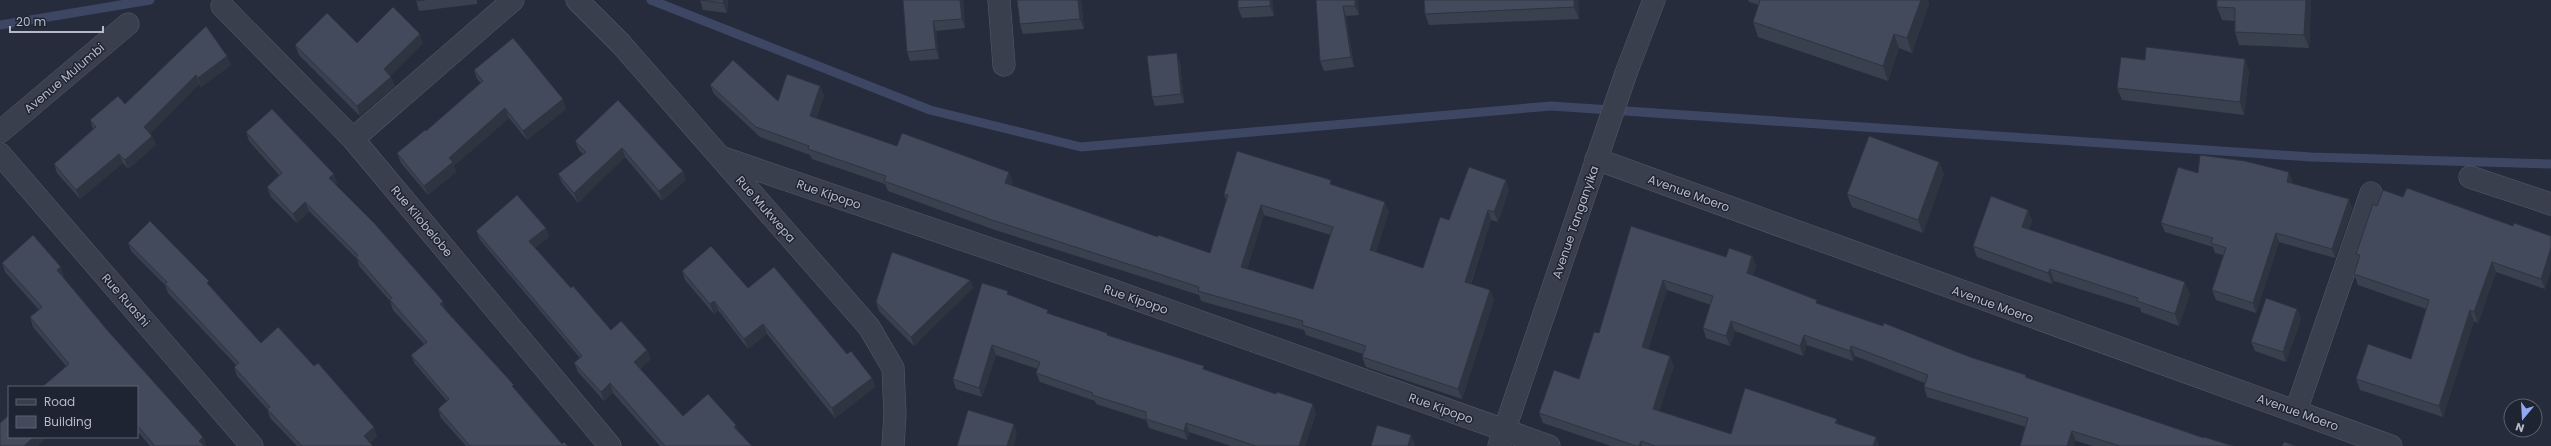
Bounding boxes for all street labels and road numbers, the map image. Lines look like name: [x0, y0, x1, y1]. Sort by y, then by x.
street label: Avenue Mulumbi: [20, 39, 108, 117]
street label: Avenue Tanganyika: [1548, 163, 1602, 281]
street label: Avenue Moero: [1646, 170, 1733, 216]
street label: Rue Mukwepa: [732, 172, 800, 246]
street label: Rue Kipopo: [794, 175, 864, 213]
street label: Rue Kilobelobe: [387, 182, 457, 260]
street label: Rue Ruashi: [98, 270, 154, 330]
street label: Rue Kipopo: [1101, 280, 1171, 318]
street label: Avenue Moero: [1950, 281, 2037, 327]
street label: Rue Kipopo: [1406, 388, 1476, 428]
street label: Avenue Moero: [2255, 389, 2342, 435]

